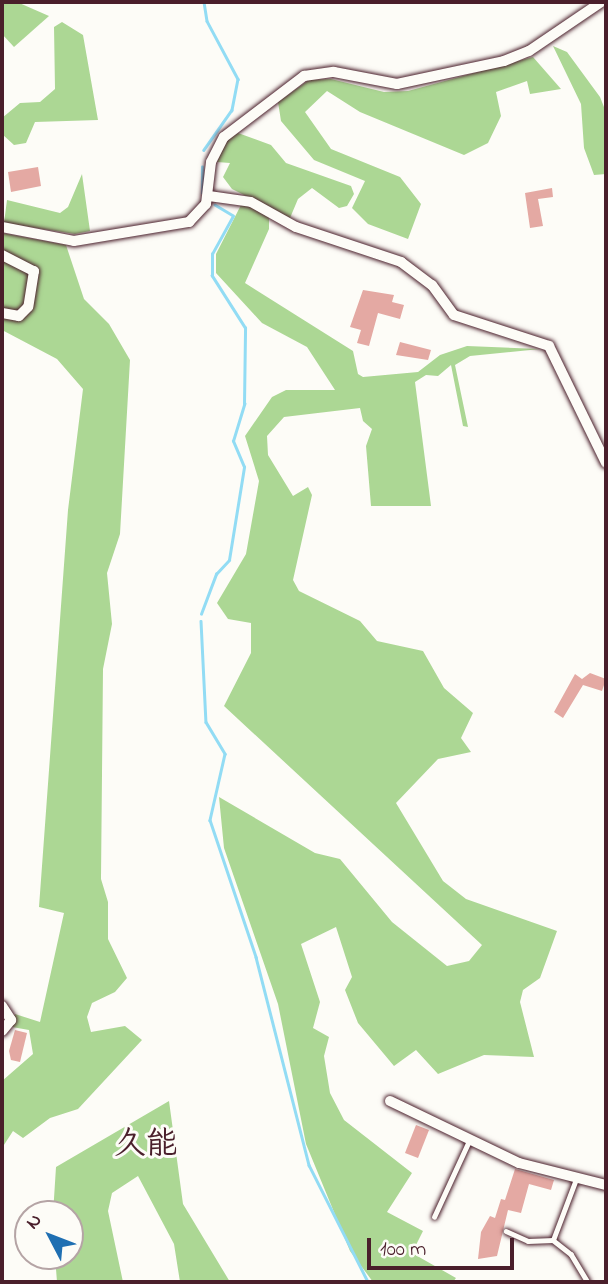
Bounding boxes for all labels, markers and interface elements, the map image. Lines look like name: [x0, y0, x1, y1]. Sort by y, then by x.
district label: 久能: [114, 1127, 178, 1165]
north arrow: [14, 1200, 84, 1270]
text: N: [20, 1208, 49, 1236]
scale bar: [370, 1224, 517, 1268]
text: 100 m: [380, 1235, 426, 1265]

